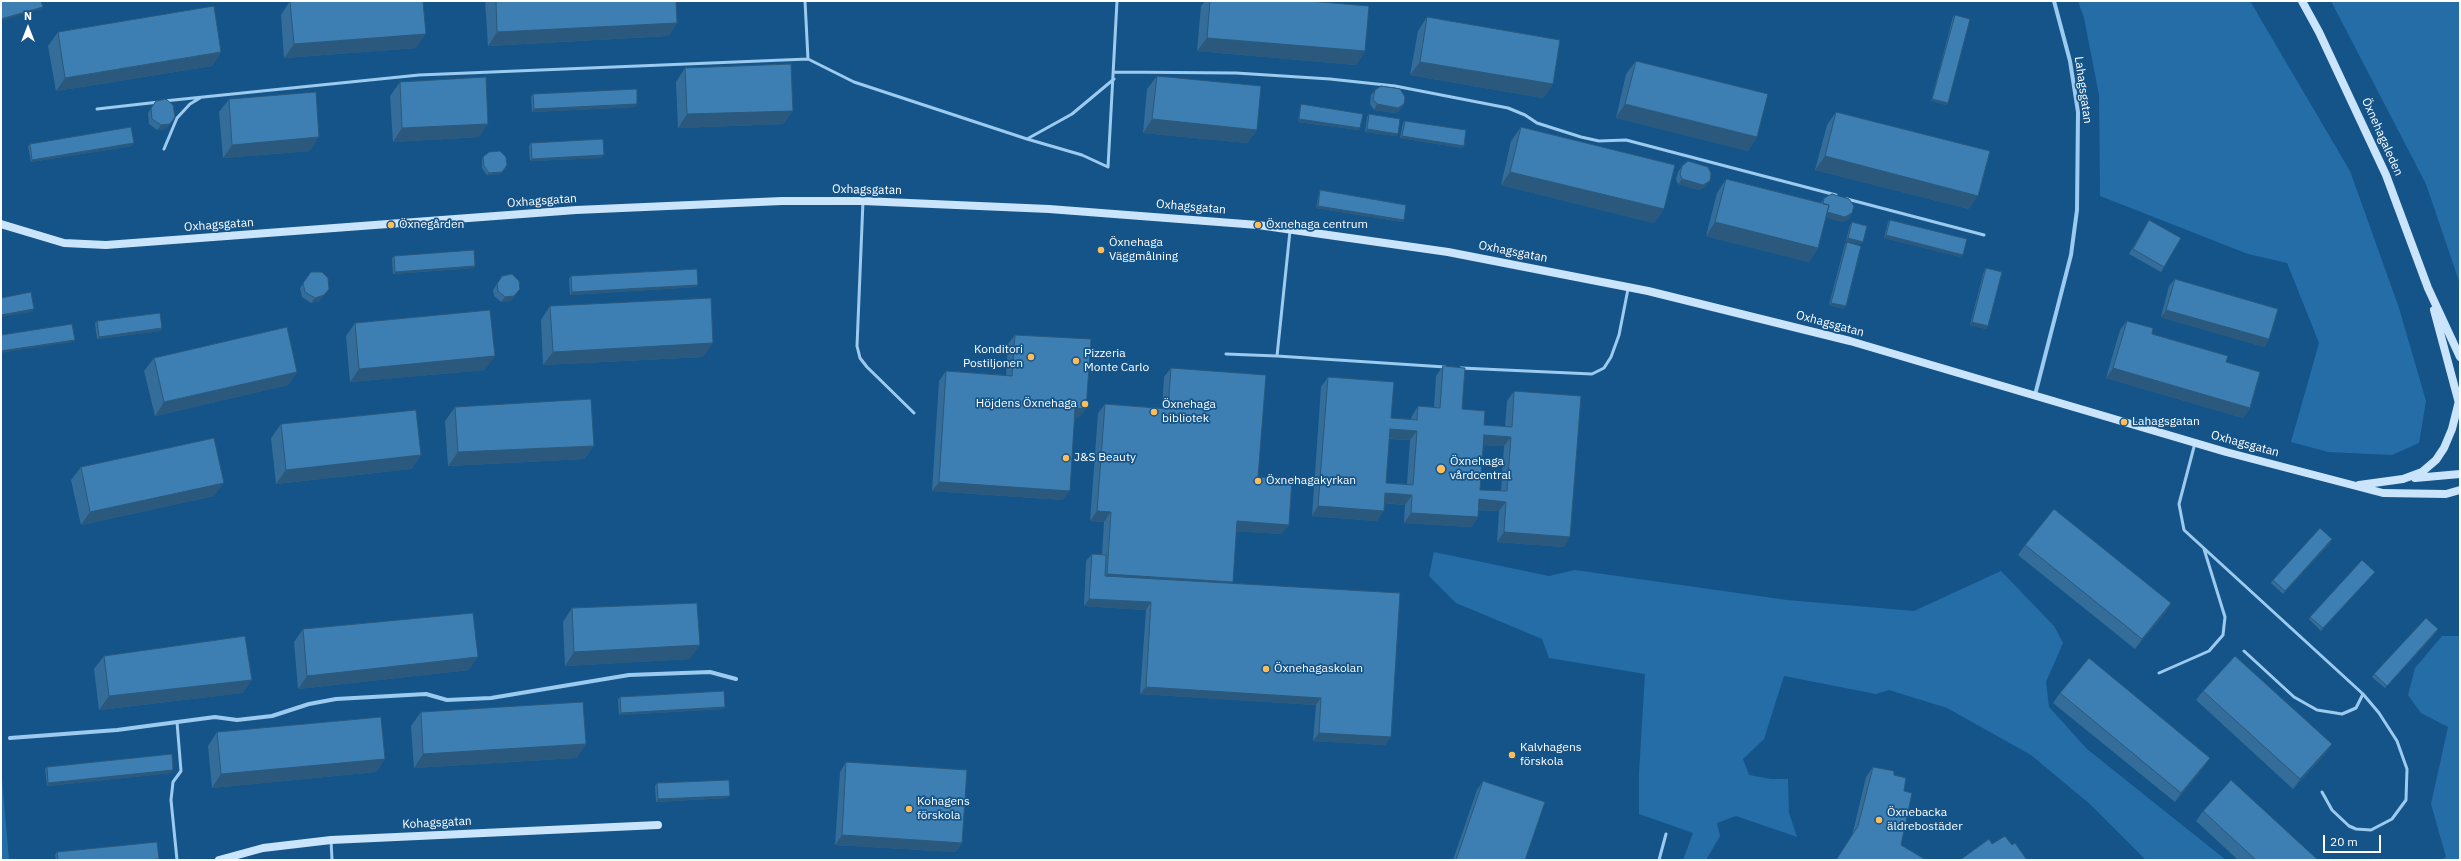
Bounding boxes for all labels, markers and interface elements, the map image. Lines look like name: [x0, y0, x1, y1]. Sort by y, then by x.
north arrow: [8, 8, 48, 48]
text: N: [24, 9, 32, 23]
street label: Lahagsgatan: [2071, 55, 2095, 125]
street label: Öxnehagaleden: [2358, 96, 2406, 178]
street label: Oxhagsgatan: [832, 182, 902, 198]
street label: Oxhagsgatan: [507, 191, 577, 211]
street label: Oxhagsgatan: [1156, 197, 1226, 217]
street label: Oxhagsgatan: [184, 215, 254, 235]
place label: Öxnegården: [399, 218, 464, 232]
place label: Öxnehaga centrum: [1266, 218, 1368, 232]
marker: Öxnegården: [386, 220, 396, 230]
marker: Öxnehaga centrum: [1253, 220, 1263, 230]
place label: Öxnehaga Väggmålning: [1109, 236, 1178, 264]
street label: Oxhagsgatan: [1477, 238, 1549, 266]
marker: Öxnehaga Väggmålning: [1096, 245, 1106, 255]
street label: Oxhagsgatan: [1794, 308, 1866, 340]
place label: Konditori Postiljonen: [963, 343, 1023, 371]
place label: Pizzeria Monte Carlo: [1084, 347, 1149, 375]
marker: Konditori Postiljonen: [1026, 352, 1036, 362]
marker: Pizzeria Monte Carlo: [1071, 356, 1081, 366]
place label: Höjdens Öxnehaga: [976, 397, 1077, 411]
place label: Öxnehaga bibliotek: [1162, 398, 1216, 426]
marker: Höjdens Öxnehaga: [1080, 399, 1090, 409]
marker: Öxnehaga bibliotek: [1149, 407, 1159, 417]
place label: Lahagsgatan: [2132, 415, 2200, 429]
marker: Lahagsgatan: [2119, 417, 2129, 427]
street label: Oxhagsgatan: [2209, 428, 2281, 460]
place label: J&S Beauty: [1074, 451, 1136, 465]
marker: J&S Beauty: [1061, 453, 1071, 463]
place label: Öxnehaga vårdcentral: [1450, 455, 1511, 483]
marker: Öxnehaga vårdcentral: [1435, 463, 1447, 475]
place label: Öxnehagakyrkan: [1266, 474, 1356, 488]
marker: Öxnehagakyrkan: [1253, 476, 1263, 486]
place label: Öxnehagaskolan: [1274, 662, 1363, 676]
marker: Öxnehagaskolan: [1261, 664, 1271, 674]
place label: Kalvhagens förskola: [1520, 741, 1582, 769]
marker: Kalvhagens förskola: [1507, 750, 1517, 760]
place label: Kohagens förskola: [917, 795, 970, 823]
marker: Kohagens förskola: [904, 804, 914, 814]
place label: Öxnebacka äldrebostäder: [1887, 806, 1963, 834]
street label: Kohagsgatan: [402, 814, 472, 832]
marker: Öxnebacka äldrebostäder: [1874, 815, 1884, 825]
scale bar: [2325, 827, 2383, 853]
text: 20 m: [2330, 834, 2358, 849]

